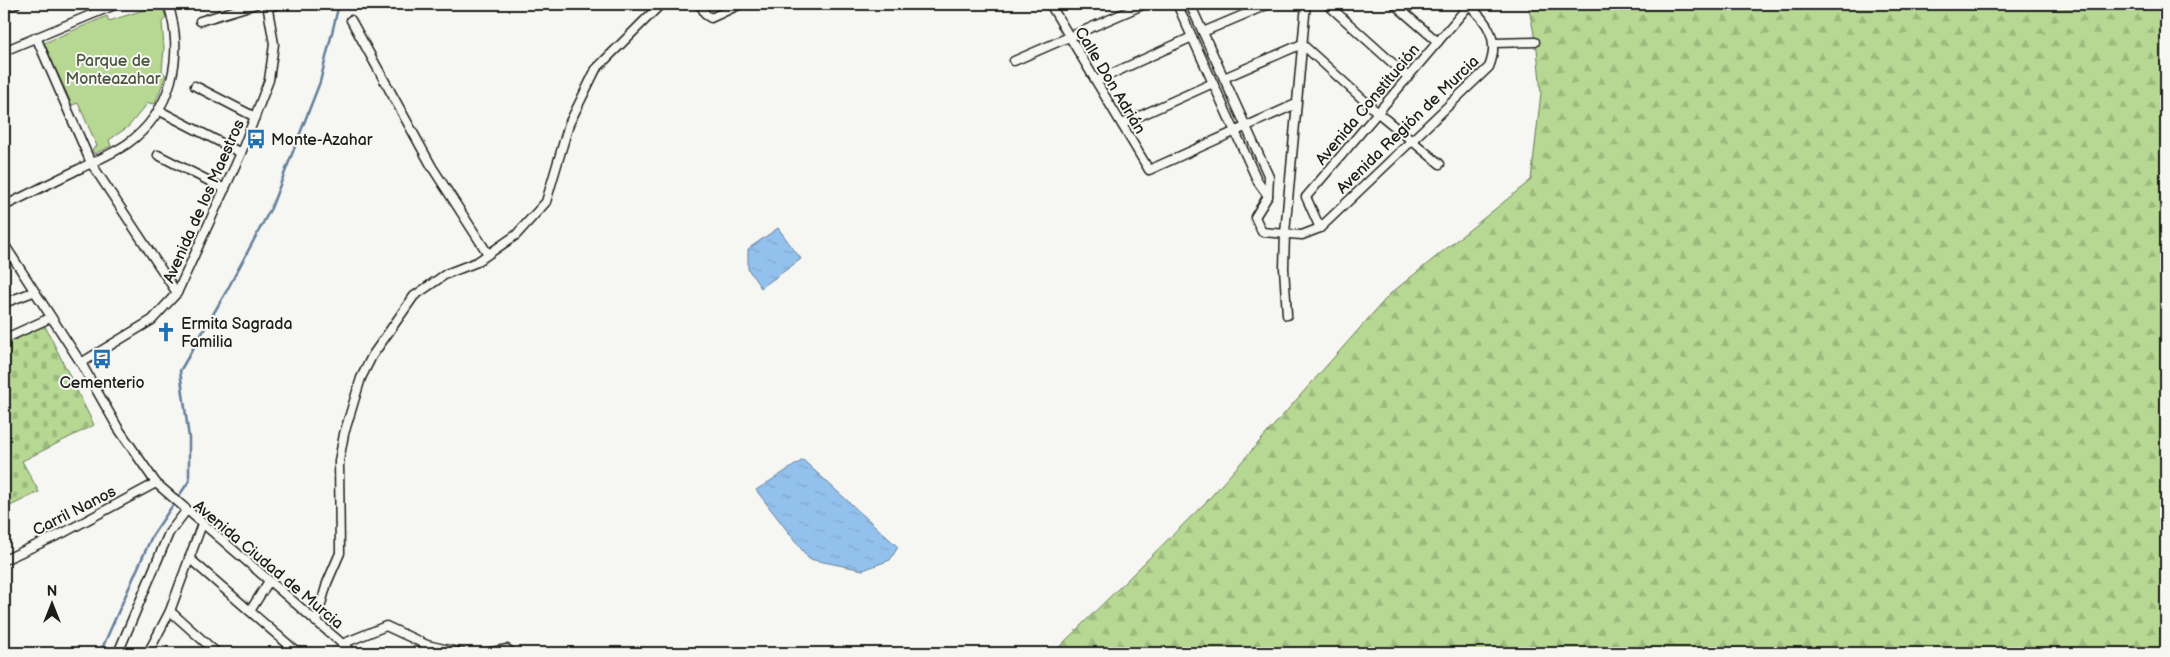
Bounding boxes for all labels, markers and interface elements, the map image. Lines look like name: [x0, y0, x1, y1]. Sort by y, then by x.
street label: Calle Don Adrián: [1070, 24, 1149, 138]
street label: Avenida Constitución: [1312, 41, 1424, 169]
park label: Parque de Monteazahar: [65, 52, 161, 89]
street label: Avenida Región de Murcia: [1333, 52, 1483, 198]
street label: Avenida de los Maestros: [160, 117, 249, 286]
bus stop icon: Monte-Azahar: [245, 128, 267, 150]
place label: Monte-Azahar: [271, 131, 373, 150]
place label: Ermita Sagrada Familia: [181, 315, 293, 352]
church icon: Ermita Sagrada Familia: [155, 321, 177, 343]
bus stop icon: Cementerio: [91, 348, 113, 370]
place label: Cementerio: [59, 374, 145, 393]
street label: Carril Nanos: [30, 482, 119, 540]
street label: Avenida Ciudad de Murcia: [189, 497, 347, 633]
north arrow: [28, 580, 78, 630]
text: N: [47, 583, 57, 600]

